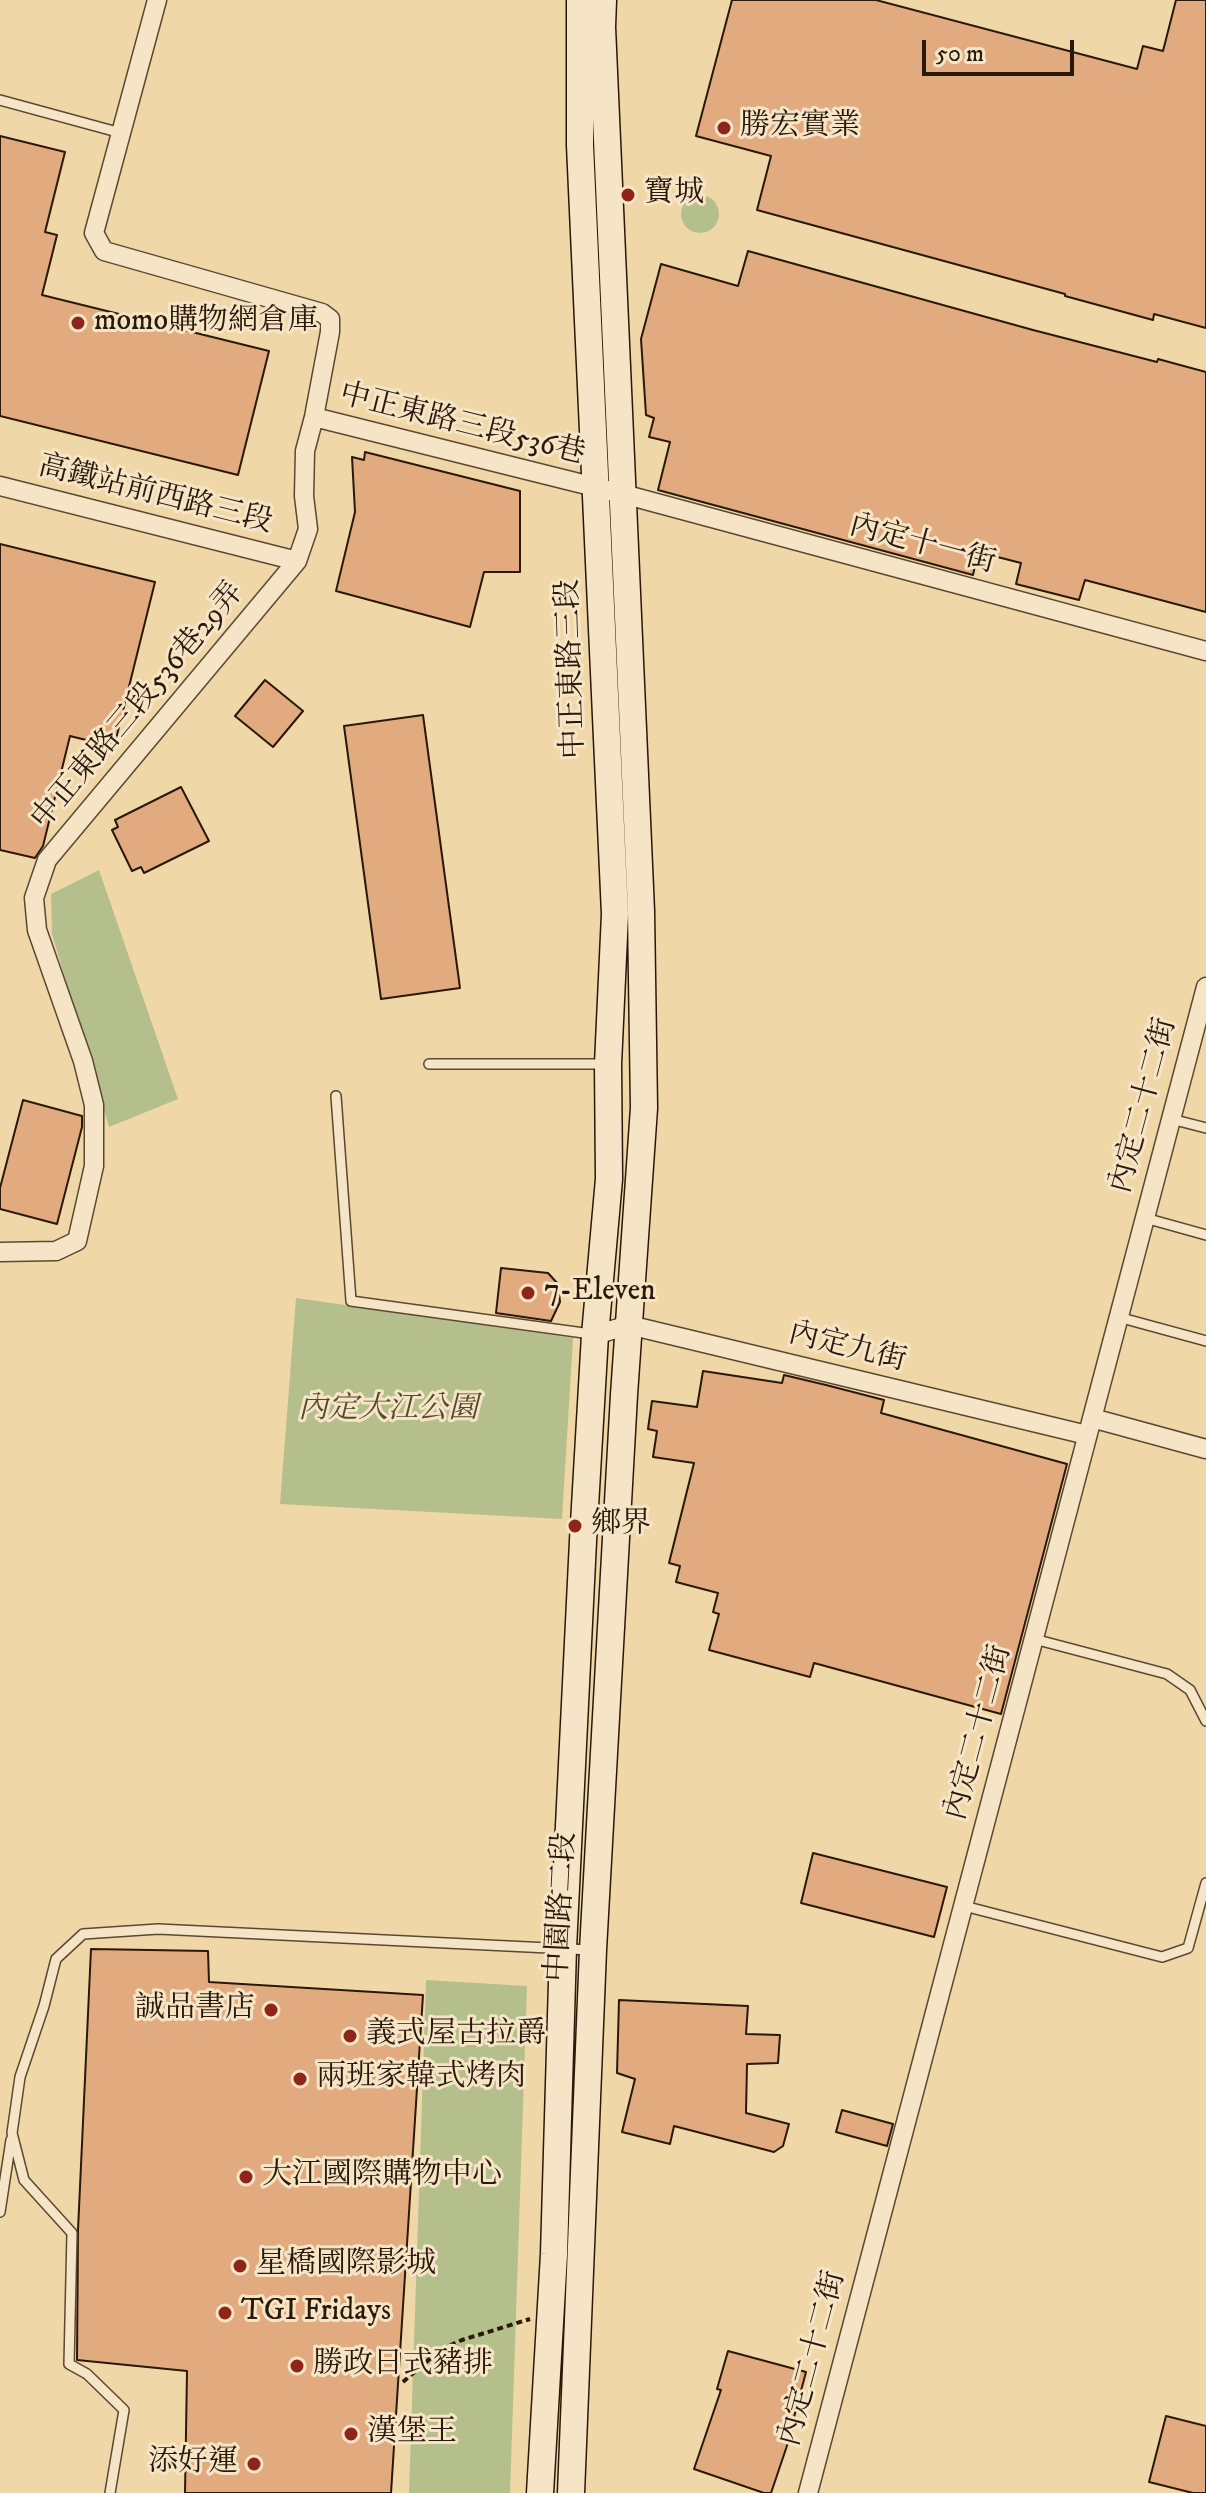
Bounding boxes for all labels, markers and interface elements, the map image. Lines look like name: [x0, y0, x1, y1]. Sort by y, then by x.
scale bar: [926, 24, 1078, 74]
text: 50 m: [936, 39, 984, 69]
place label: 勝宏實業: [740, 110, 860, 146]
marker: 勝宏實業: [715, 119, 733, 137]
place label: 寶城: [644, 177, 704, 213]
marker: 寶城: [619, 186, 637, 204]
place label: momo購物網倉庫: [94, 305, 318, 341]
marker: momo購物網倉庫: [69, 314, 87, 332]
street label: 中正東路三段536巷: [336, 378, 588, 474]
street label: 高鐵站前西路三段: [34, 450, 276, 542]
street label: 內定十一街: [845, 509, 999, 583]
street label: 中正東路三段536巷29弄: [25, 576, 253, 838]
street label: 中正東路三段: [552, 578, 594, 760]
street label: 內定二十二街: [1104, 1014, 1186, 1198]
place label: 7-Eleven: [544, 1275, 656, 1311]
marker: 7-Eleven: [519, 1284, 537, 1302]
street label: 內定九街: [784, 1317, 910, 1381]
park label: 內定大江公園: [298, 1393, 478, 1429]
place label: 鄉界: [591, 1508, 651, 1544]
marker: 鄉界: [566, 1517, 584, 1535]
street label: 內定二十二街: [939, 1641, 1021, 1825]
street label: 中園路二段: [541, 1831, 585, 1983]
place label: 誠品書店: [135, 1992, 255, 2028]
marker: 誠品書店: [262, 2001, 280, 2019]
place label: 義式屋古拉爵: [366, 2018, 546, 2054]
marker: 義式屋古拉爵: [341, 2027, 359, 2045]
place label: 兩班家韓式烤肉: [316, 2061, 526, 2097]
marker: 兩班家韓式烤肉: [291, 2070, 309, 2088]
place label: 大江國際購物中心: [262, 2159, 502, 2195]
marker: 大江國際購物中心: [237, 2168, 255, 2186]
place label: 星橋國際影城: [256, 2248, 436, 2284]
marker: 星橋國際影城: [231, 2257, 249, 2275]
street label: 內定二十二街: [773, 2267, 855, 2451]
place label: TGI Fridays: [241, 2295, 391, 2331]
marker: TGI Fridays: [216, 2304, 234, 2322]
place label: 勝政日式豬排: [313, 2348, 493, 2384]
marker: 勝政日式豬排: [288, 2357, 306, 2375]
place label: 漢堡王: [367, 2416, 457, 2452]
marker: 漢堡王: [342, 2425, 360, 2443]
place label: 添好運: [148, 2446, 238, 2482]
marker: 添好運: [245, 2455, 263, 2473]

